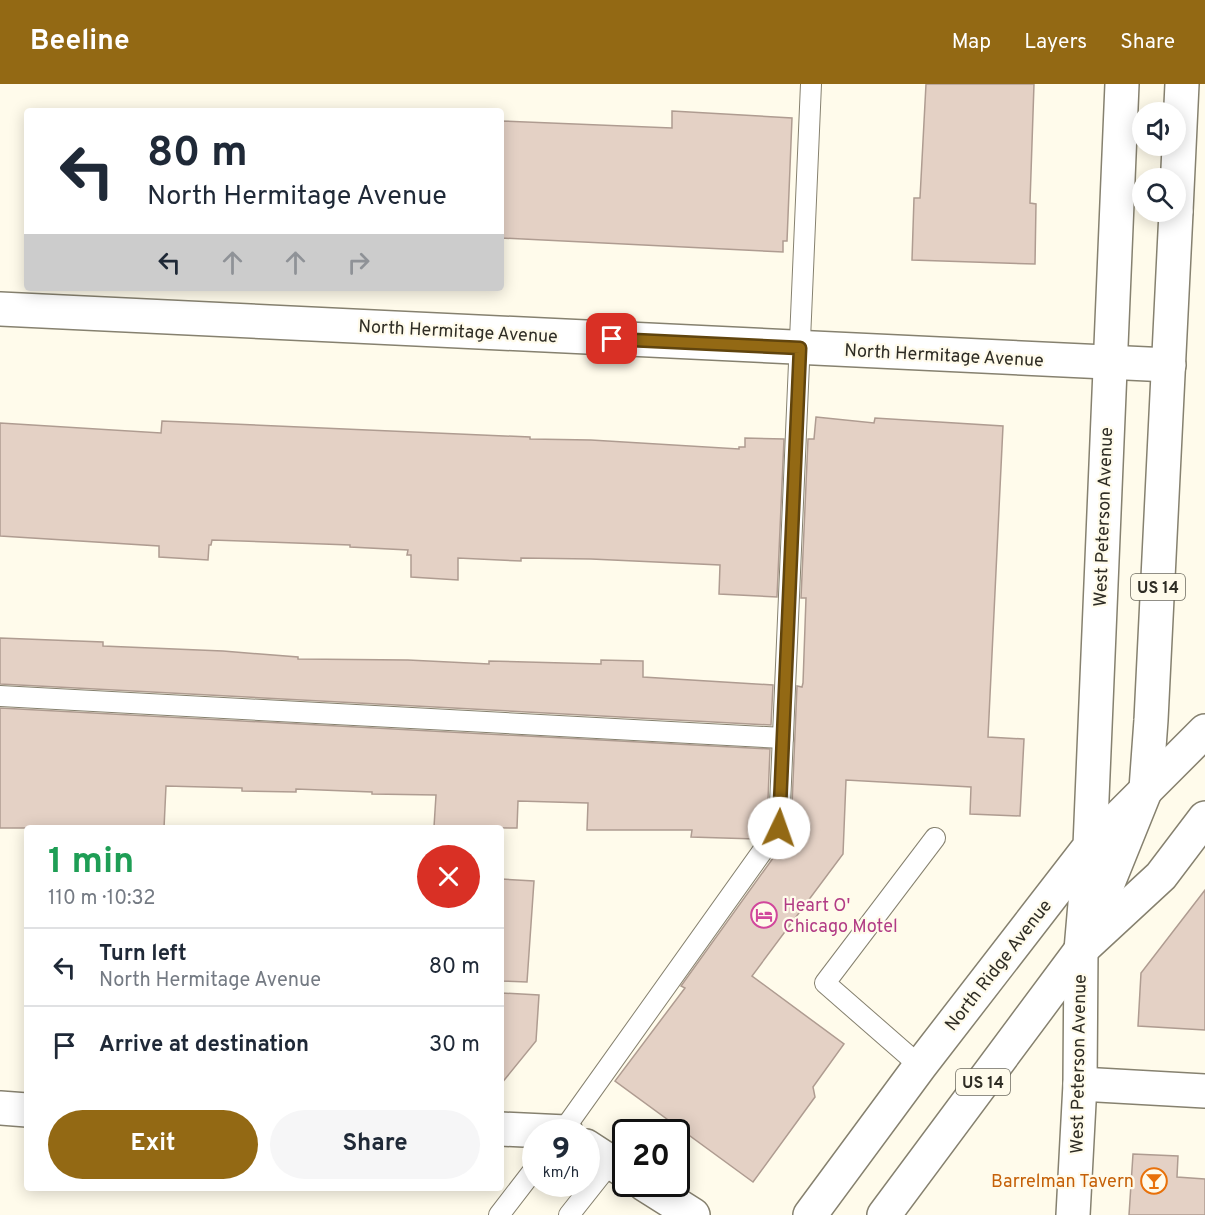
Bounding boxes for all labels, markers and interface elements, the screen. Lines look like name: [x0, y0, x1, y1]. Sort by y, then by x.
text: Beeline: [30, 24, 130, 60]
text: Map: [952, 29, 991, 56]
text: Layers: [1024, 29, 1087, 56]
text: Share: [1120, 29, 1175, 56]
map controls: [1132, 102, 1186, 222]
button: sound: [1132, 102, 1186, 156]
text: 80 m: [147, 128, 248, 181]
icon: left: [48, 132, 126, 210]
button: search: [1132, 168, 1186, 222]
text: North Hermitage Avenue: [147, 180, 447, 214]
icon: left: [153, 246, 186, 279]
icon: ahead: [216, 246, 249, 279]
icon: ahead: [279, 246, 312, 279]
icon: right: [342, 246, 375, 279]
pin: [586, 313, 637, 364]
street label: North Hermitage Avenue: [358, 316, 558, 349]
icon: arrive: [595, 322, 628, 355]
street label: North Hermitage Avenue: [844, 340, 1044, 373]
street label: West Peterson Avenue: [1090, 427, 1119, 607]
road number: US 14: [1131, 574, 1185, 600]
position arrow: [747, 796, 811, 860]
text: 1 min: [48, 840, 134, 886]
button: close: [417, 845, 480, 908]
text: 110 m · 10:32: [48, 886, 155, 912]
place label: Heart O' Chicago Motel: [783, 895, 898, 939]
street label: North Ridge Avenue: [941, 895, 1058, 1036]
hotel icon: Heart O' Chicago Motel: [749, 900, 779, 930]
text: Turn left: [99, 941, 187, 968]
icon: left: [48, 951, 81, 984]
text: 80 m: [429, 954, 480, 981]
text: North Hermitage Avenue: [99, 968, 321, 994]
street label: West Peterson Avenue: [1066, 974, 1093, 1154]
icon: arrive: [48, 1029, 81, 1062]
text: Arrive at destination: [99, 1032, 309, 1059]
text: 30 m: [429, 1032, 480, 1059]
road number: US 14: [956, 1069, 1010, 1095]
button: Exit: [48, 1110, 258, 1179]
button: Share: [270, 1110, 480, 1179]
speed limit sign: 20: [612, 1119, 690, 1197]
text: 9: [552, 1132, 570, 1169]
text: km/h: [543, 1164, 579, 1183]
bar icon: Barrelman Tavern: [1139, 1166, 1169, 1196]
place label: Barrelman Tavern: [991, 1171, 1134, 1194]

